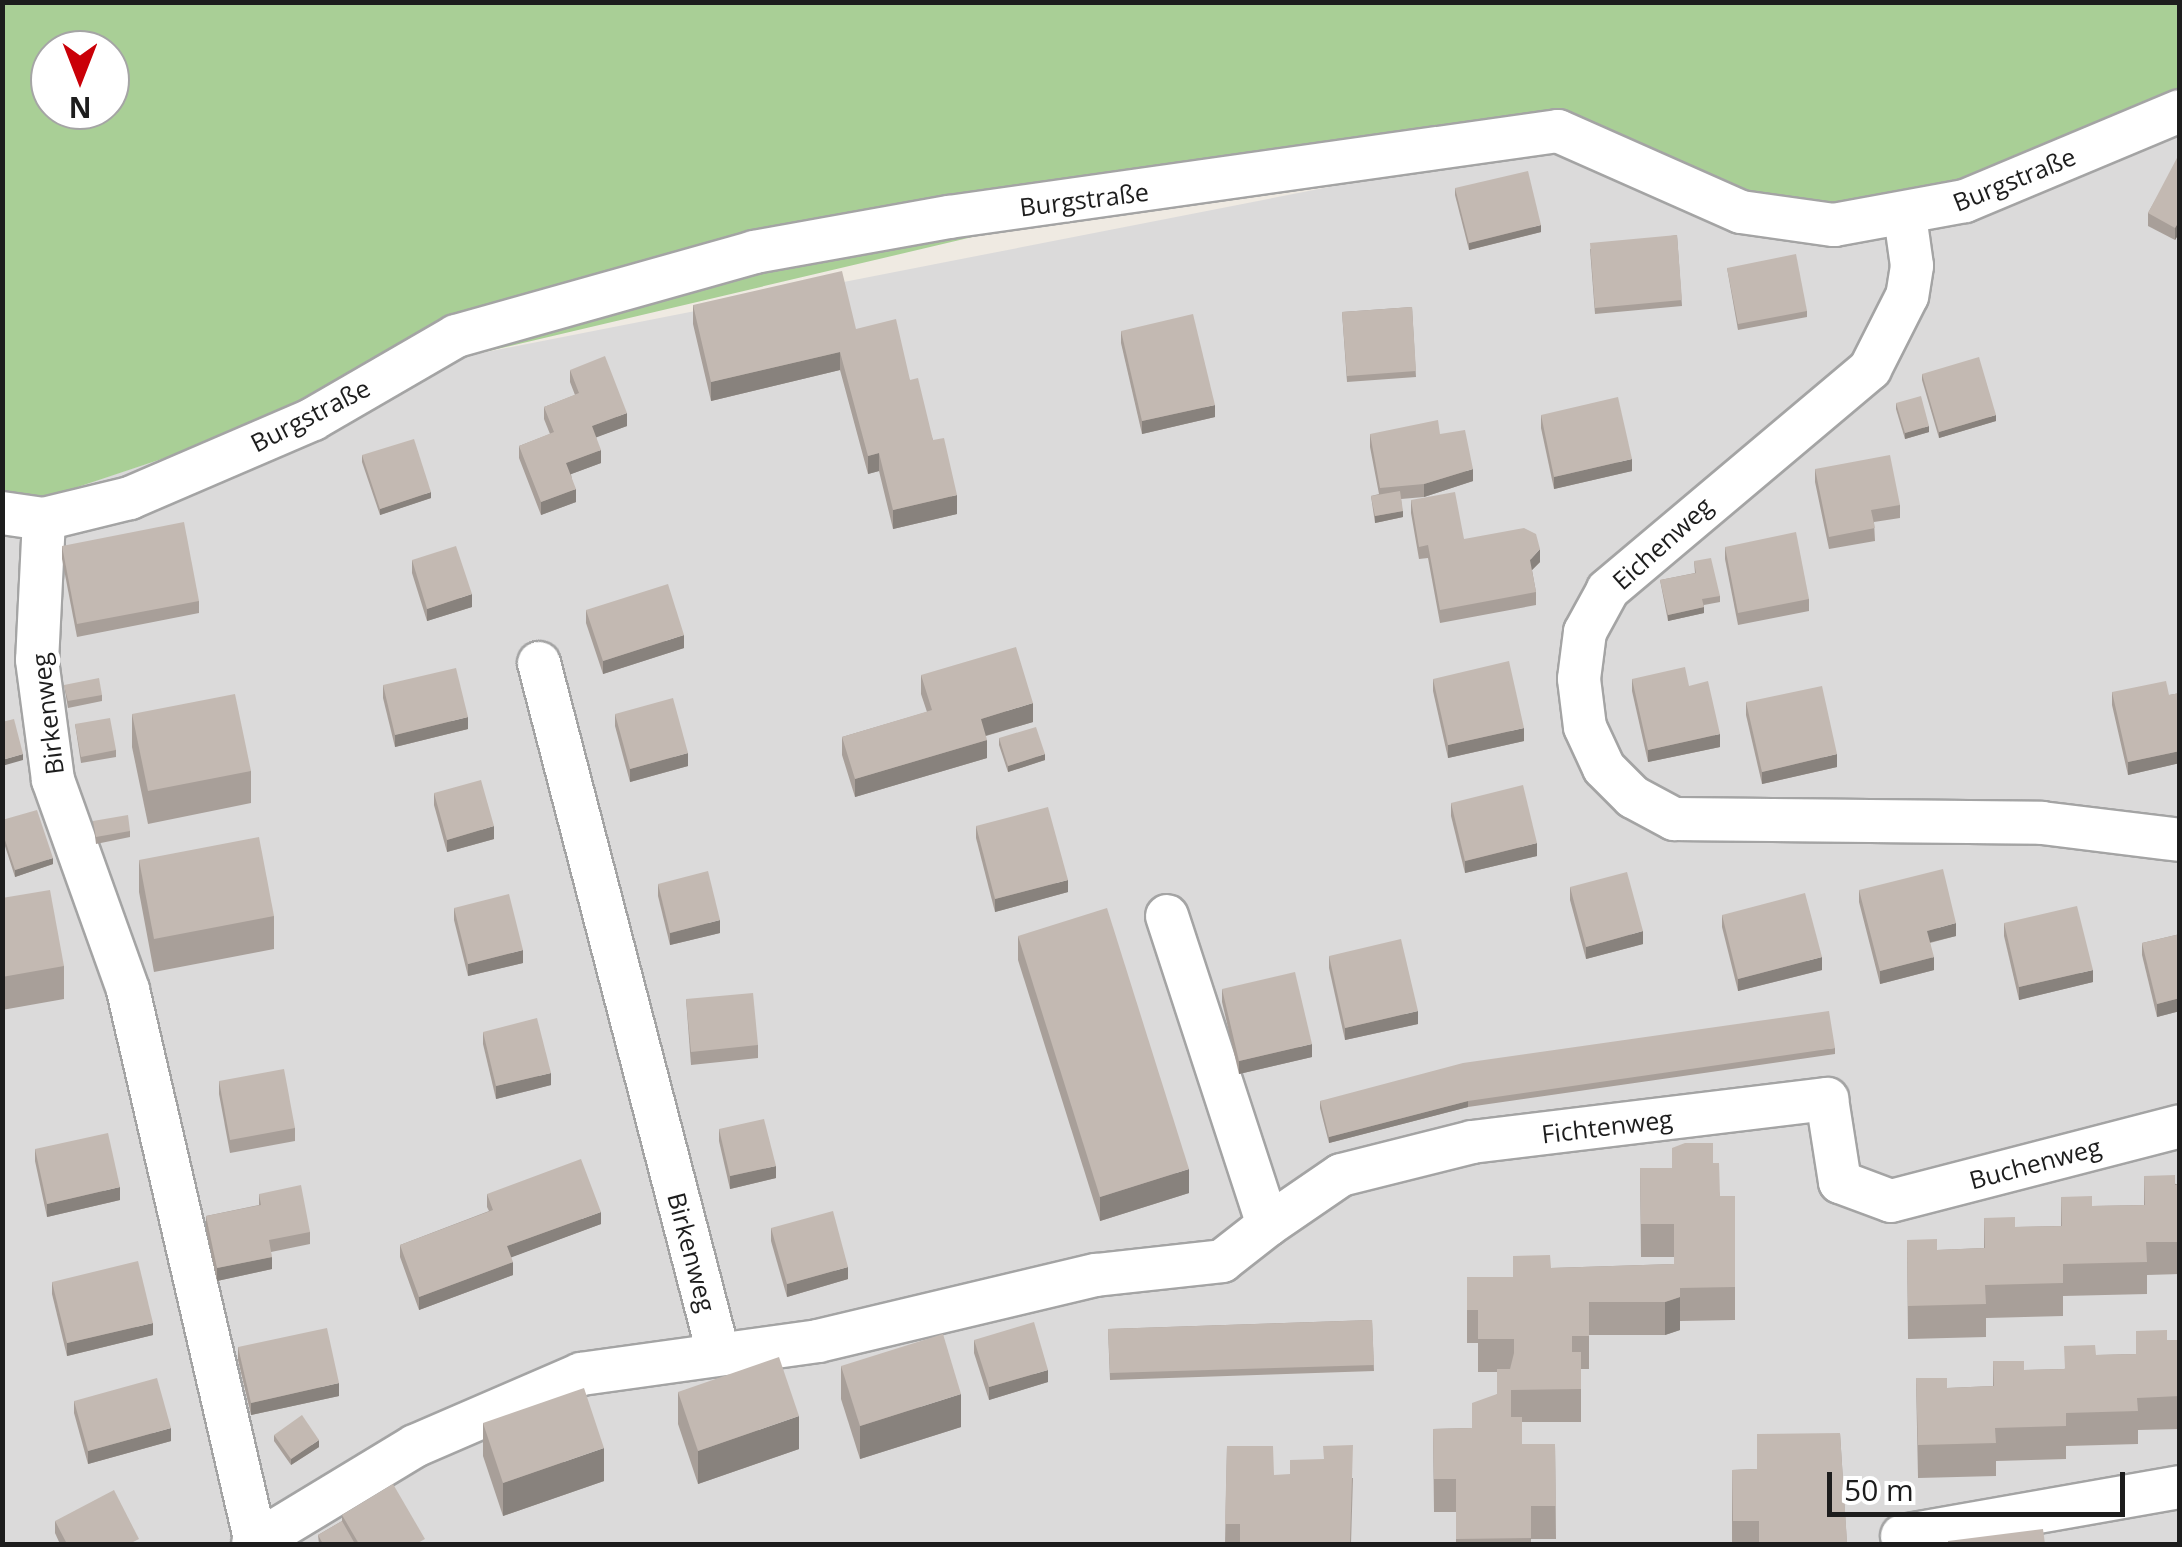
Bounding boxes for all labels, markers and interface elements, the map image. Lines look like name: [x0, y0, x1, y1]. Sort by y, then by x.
north arrow: [30, 30, 130, 130]
text: N: [69, 89, 91, 127]
street label: Burgstraße: [1948, 141, 2080, 217]
street label: Burgstraße: [1018, 176, 1150, 222]
street label: Burgstraße: [245, 372, 375, 458]
street label: Eichenweg: [1606, 490, 1718, 596]
street label: Birkenweg: [25, 652, 69, 776]
street label: Fichtenweg: [1540, 1103, 1674, 1149]
street label: Buchenweg: [1966, 1131, 2104, 1195]
street label: Birkenweg: [662, 1189, 722, 1315]
scale bar: [1832, 1452, 2130, 1514]
text: 50 m: [1844, 1469, 1914, 1510]

